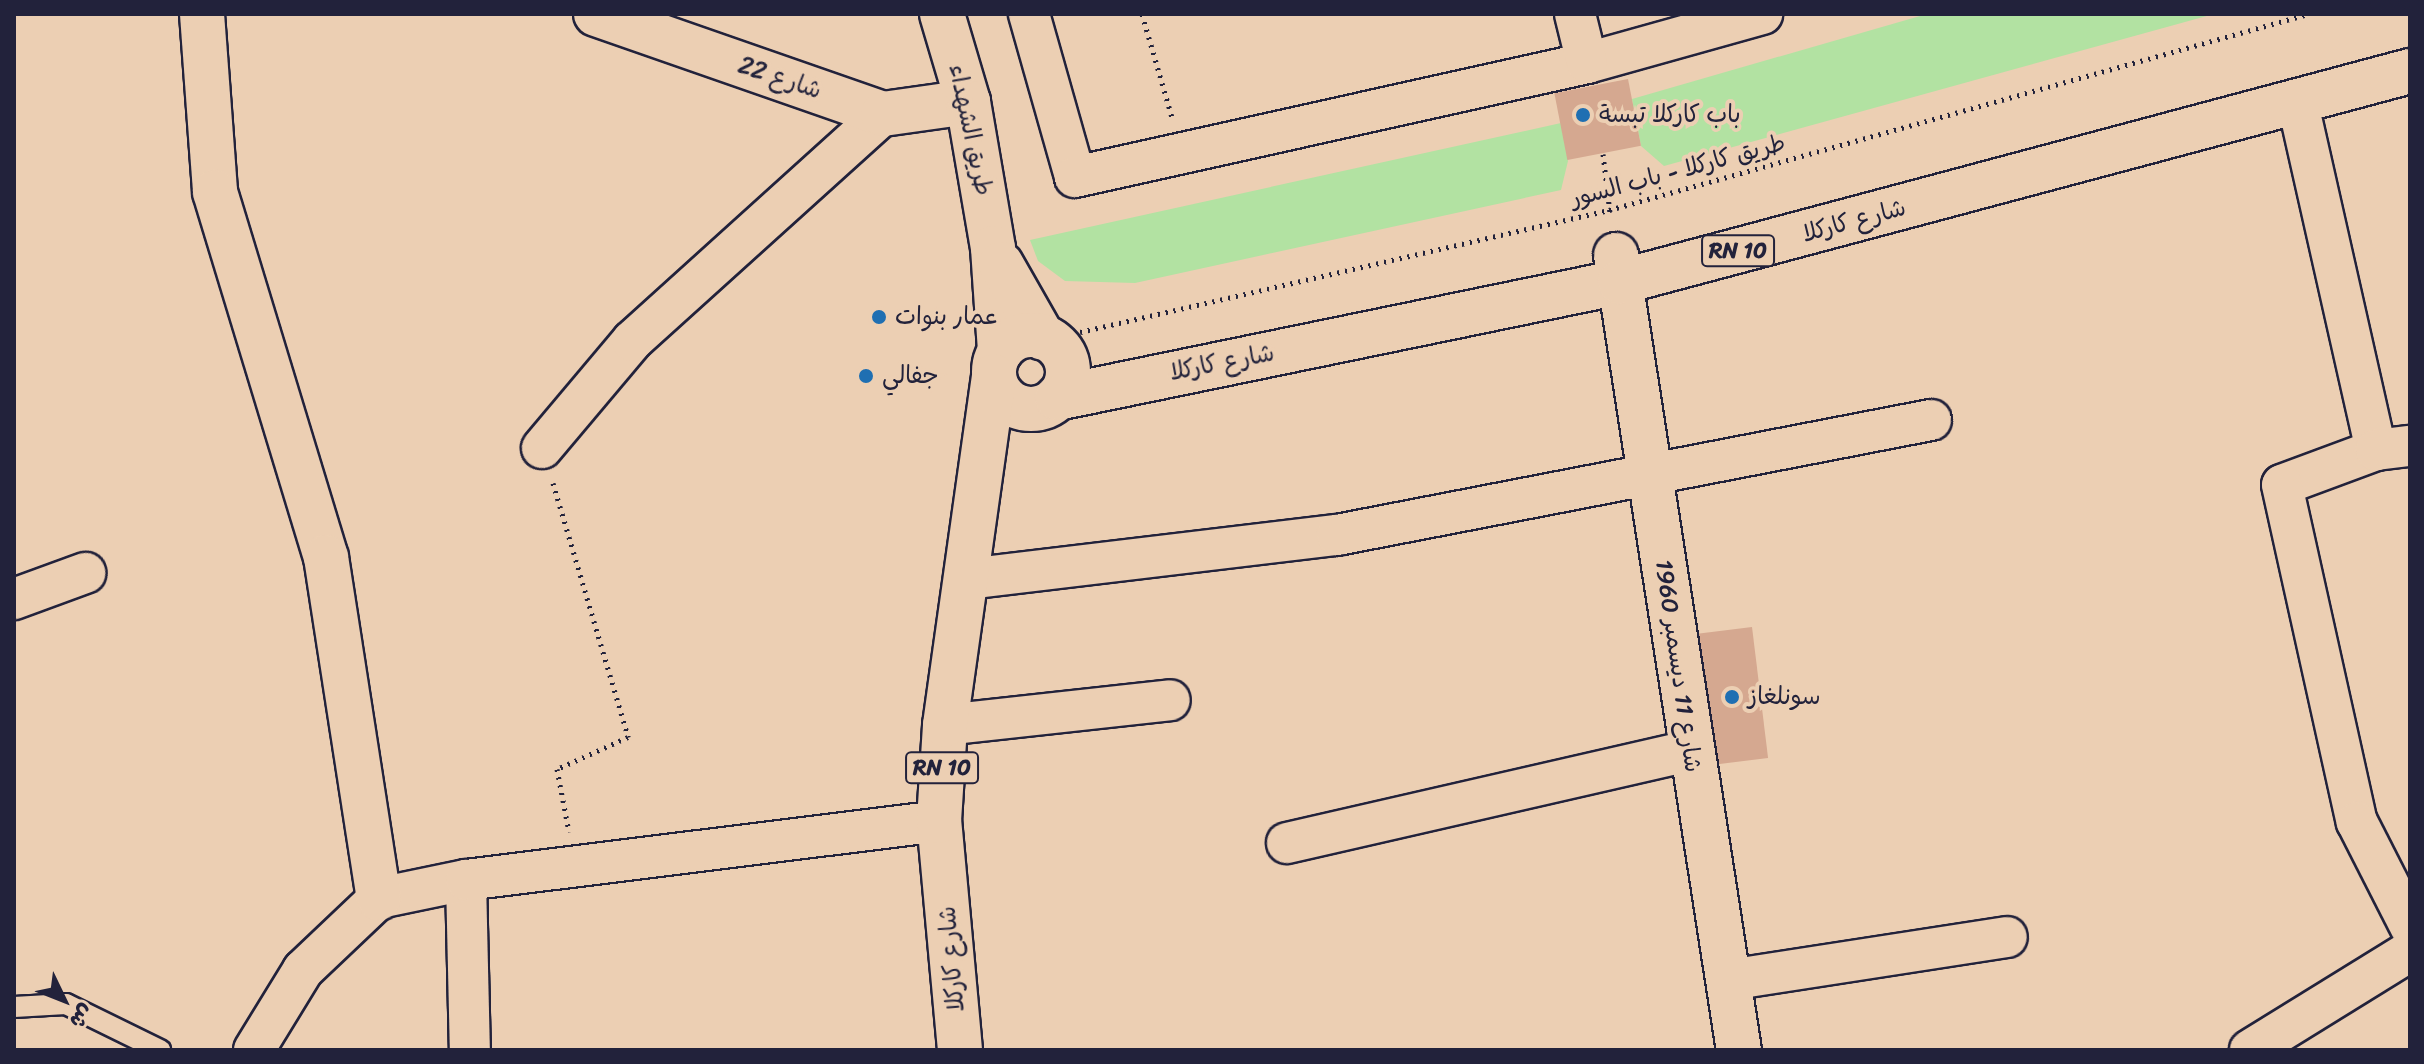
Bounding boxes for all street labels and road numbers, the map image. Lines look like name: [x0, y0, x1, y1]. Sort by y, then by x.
street label: شارع 22: [735, 50, 825, 106]
street label: طريق الشهداء: [942, 62, 998, 198]
street label: طريق كاركلا - باب السور: [1567, 128, 1789, 214]
street label: شارع كاركلا: [1799, 193, 1909, 249]
road number: RN 10: [1700, 233, 1776, 269]
street label: شارع كاركلا: [1167, 339, 1277, 387]
street label: شارع 11 ديسمبر 1960: [1649, 558, 1707, 774]
road number: RN 10: [904, 750, 980, 786]
street label: شارع كاركلا: [933, 905, 971, 1013]

